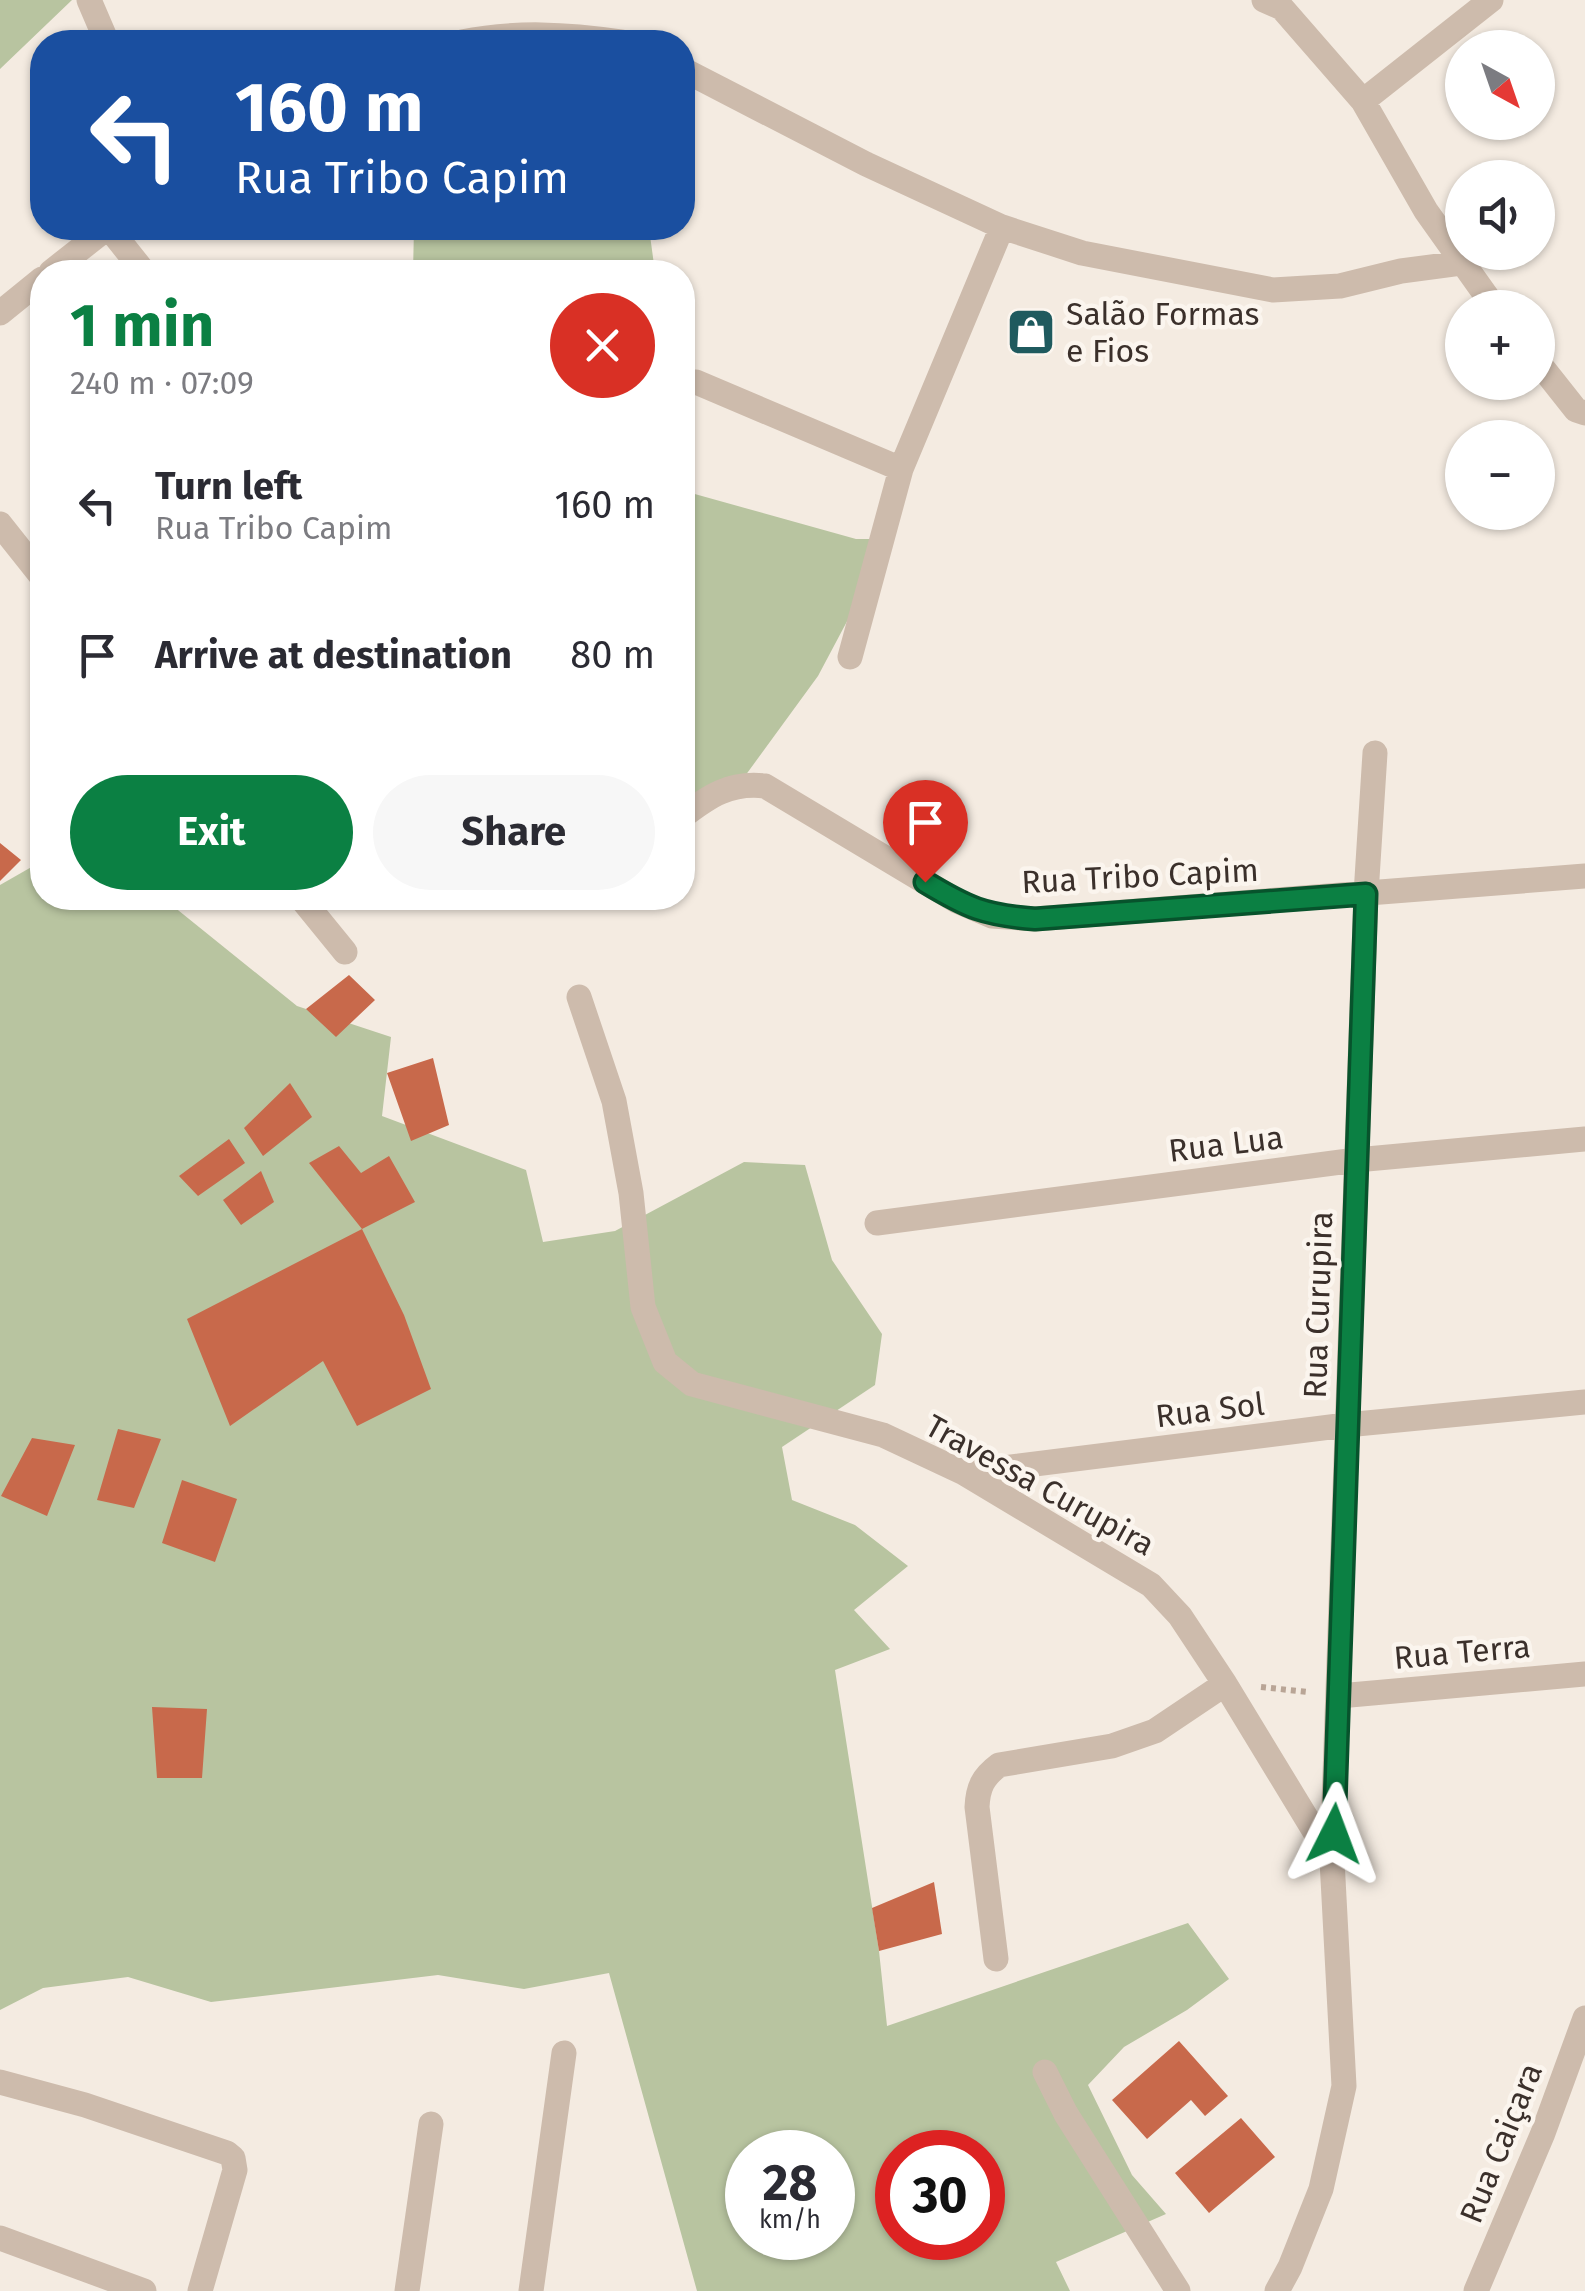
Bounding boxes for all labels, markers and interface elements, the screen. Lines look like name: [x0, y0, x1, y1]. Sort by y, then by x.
north arrow: [1445, 30, 1555, 140]
map controls: [1445, 30, 1555, 530]
text: 160 m: [235, 66, 424, 150]
icon: left: [70, 70, 200, 200]
text: Rua Tribo Capim: [235, 151, 569, 205]
button: sound: [1445, 160, 1555, 270]
text: 1 min: [70, 290, 214, 362]
button: +: [1445, 290, 1555, 400]
button: close: [550, 293, 655, 398]
place label: Salão Formas e Fios: [1066, 295, 1259, 370]
shop icon: Salão Formas e Fios: [1005, 306, 1057, 358]
text: 240 m · 07:09: [70, 364, 254, 402]
button: −: [1445, 420, 1555, 530]
text: Turn left: [155, 463, 302, 509]
icon: left: [70, 478, 125, 533]
text: 160 m: [554, 482, 655, 528]
text: Rua Tribo Capim: [155, 509, 392, 547]
icon: arrive: [70, 628, 125, 683]
text: Arrive at destination: [155, 632, 512, 678]
text: 80 m: [570, 632, 655, 678]
button: Exit: [70, 775, 353, 890]
button: Share: [373, 775, 655, 890]
pin: [883, 780, 968, 883]
icon: arrive: [898, 795, 953, 850]
street label: Rua Tribo Capim: [1020, 851, 1260, 901]
street label: Rua Lua: [1166, 1118, 1286, 1170]
street label: Rua Curupira: [1296, 1211, 1340, 1399]
street label: Rua Sol: [1153, 1384, 1267, 1436]
street label: Travessa Curupira: [919, 1406, 1161, 1564]
street label: Rua Terra: [1392, 1627, 1532, 1677]
position arrow: [1282, 1782, 1386, 1886]
street label: Rua Caiçara: [1452, 2058, 1550, 2228]
speed limit sign: 30: [875, 2130, 1005, 2260]
text: 28: [763, 2153, 817, 2213]
text: km/h: [759, 2205, 821, 2235]

